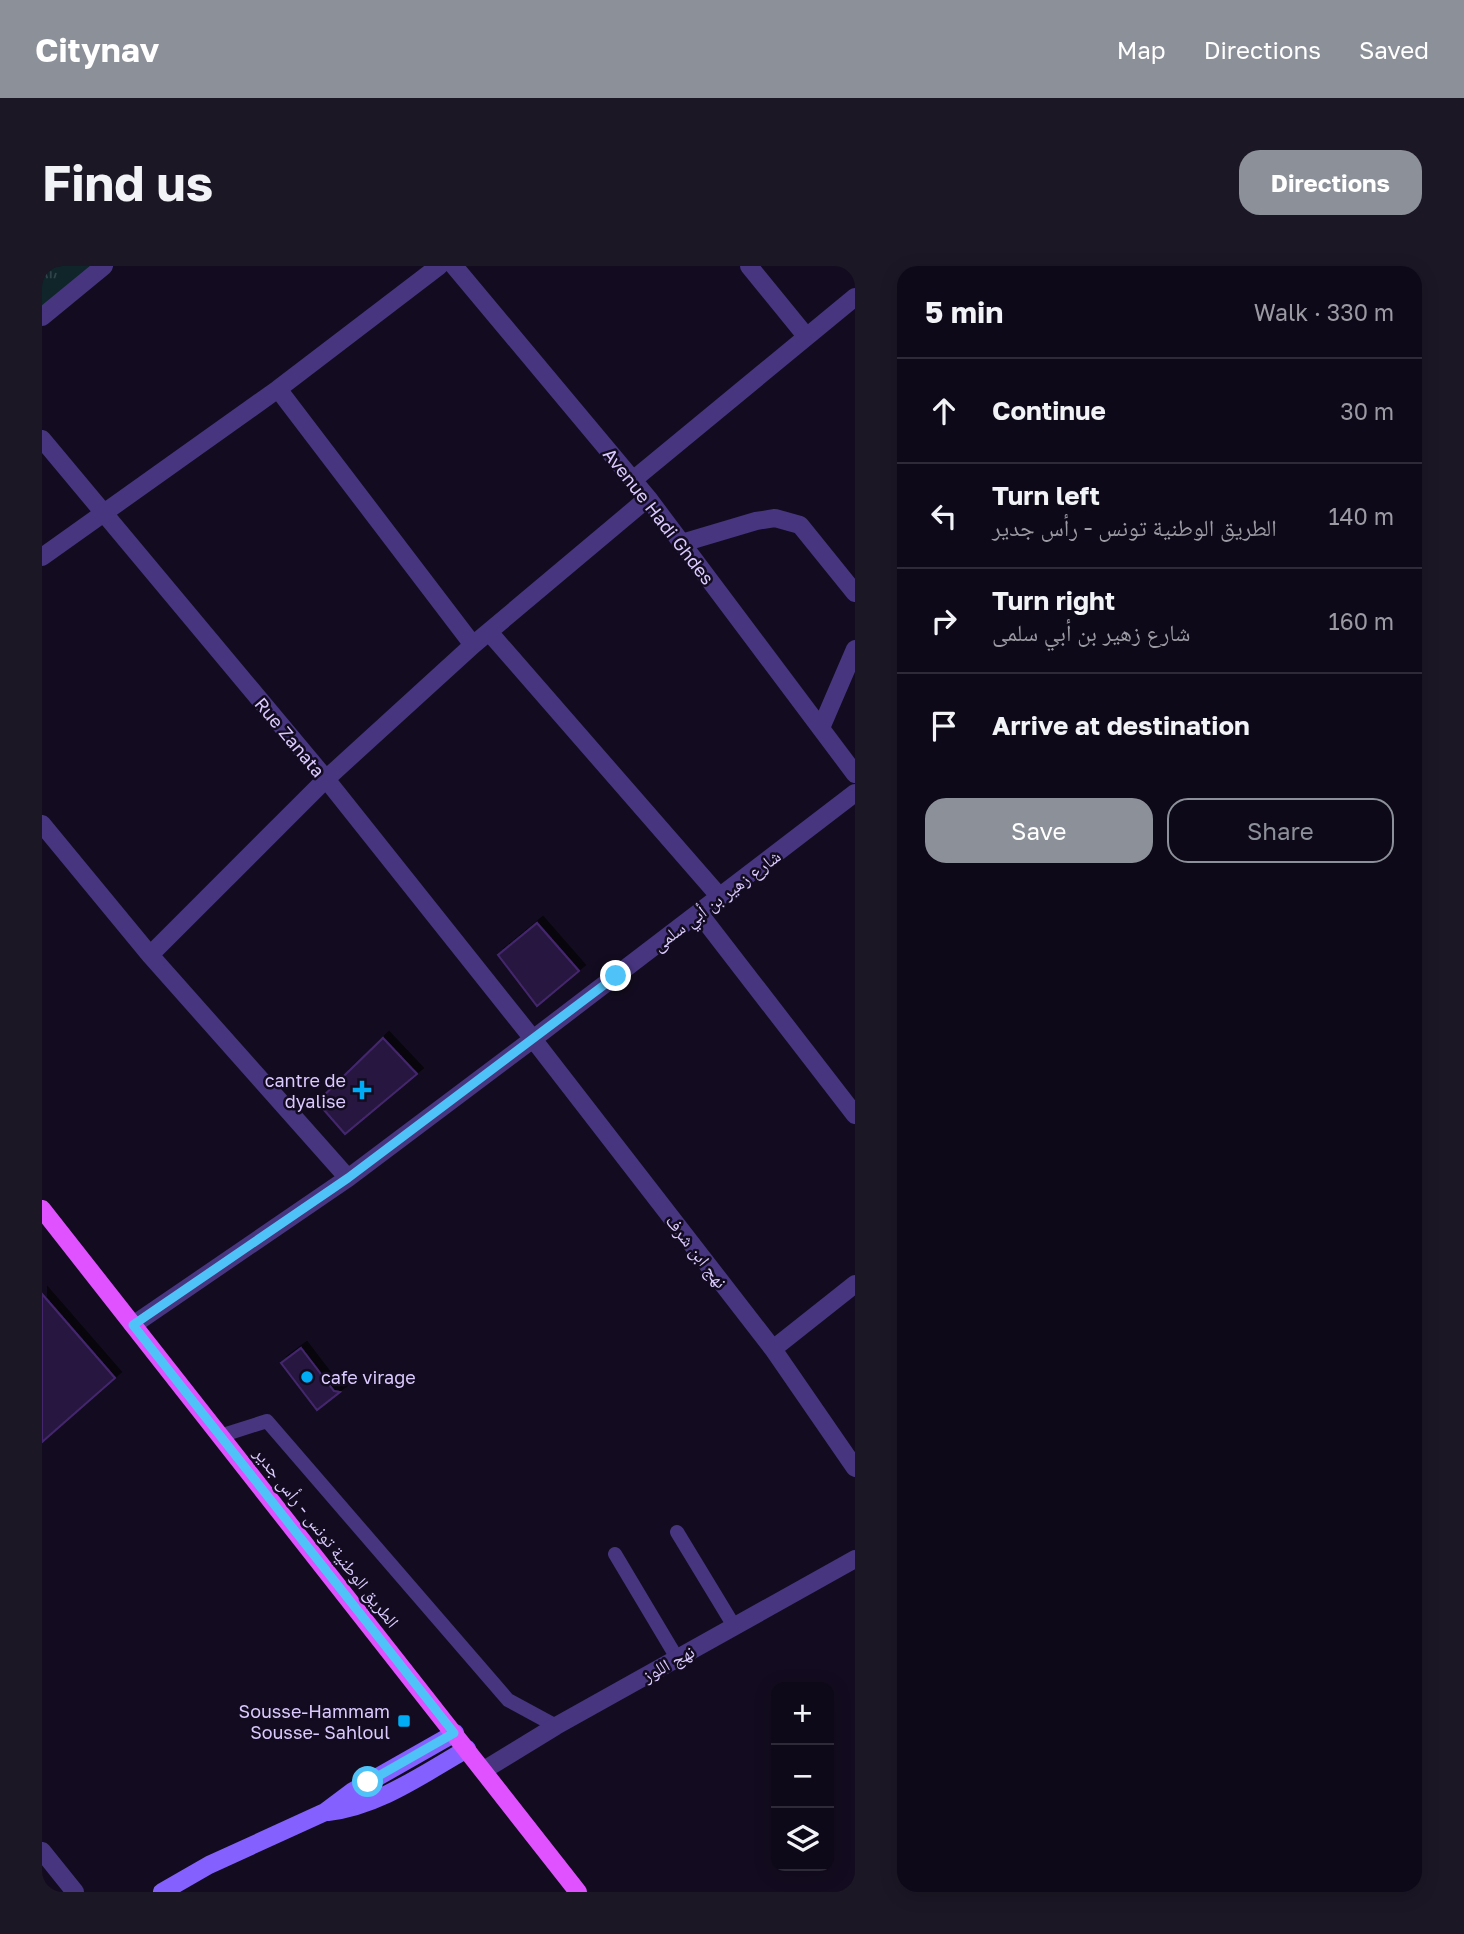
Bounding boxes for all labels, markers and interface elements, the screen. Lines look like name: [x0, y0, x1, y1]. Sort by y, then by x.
text: Citynav: [35, 30, 159, 69]
text: Map: [1117, 35, 1166, 64]
text: Directions: [1204, 35, 1321, 64]
text: Saved: [1359, 35, 1429, 64]
button: Directions: [1239, 150, 1422, 215]
text: Find us: [42, 153, 213, 212]
text: 5 min: [925, 294, 1003, 330]
text: Walk · 330 m: [1254, 298, 1394, 326]
icon: ahead: [925, 392, 963, 430]
text: Continue: [992, 395, 1106, 426]
text: 30 m: [1340, 397, 1394, 425]
street label: Avenue Hadi Ghdes: [599, 443, 719, 589]
text: Turn left: [992, 480, 1100, 511]
icon: left: [925, 497, 963, 535]
text: 140 m: [1328, 502, 1394, 530]
text: الطريق الوطنية تونس - رأس جدير: [992, 513, 1277, 541]
text: Turn right: [992, 585, 1115, 616]
icon: right: [925, 602, 963, 640]
text: 160 m: [1329, 607, 1394, 635]
text: شارع زهير بن أبي سلمى: [992, 618, 1190, 646]
street label: Rue Zanata: [250, 693, 330, 781]
icon: arrive: [925, 707, 963, 745]
text: Arrive at destination: [992, 710, 1250, 741]
button: Save: [925, 798, 1153, 863]
button: Share: [1167, 798, 1394, 863]
street label: شارع زهير بن أبي سلمى: [647, 845, 787, 959]
route end: [600, 960, 631, 991]
place label: cantre de dyalise: [265, 1069, 346, 1112]
marker: cantre de dyalise: [352, 1080, 372, 1100]
street label: نهج ابن شرف: [660, 1210, 732, 1293]
place label: cafe virage: [321, 1366, 416, 1388]
marker: cafe virage: [299, 1369, 315, 1385]
street label: الطريق الوطنية تونس - رأس جدير: [248, 1442, 404, 1632]
street label: نهج اللوز: [637, 1640, 699, 1688]
map controls: [771, 1682, 834, 1871]
button: +: [771, 1682, 834, 1745]
place label: Sousse-Hammam Sousse- Sahloul: [239, 1700, 390, 1743]
marker: Sousse-Hammam Sousse- Sahloul: [396, 1713, 412, 1729]
button: −: [771, 1745, 834, 1808]
route start: [352, 1766, 383, 1797]
button: layers: [771, 1808, 834, 1871]

